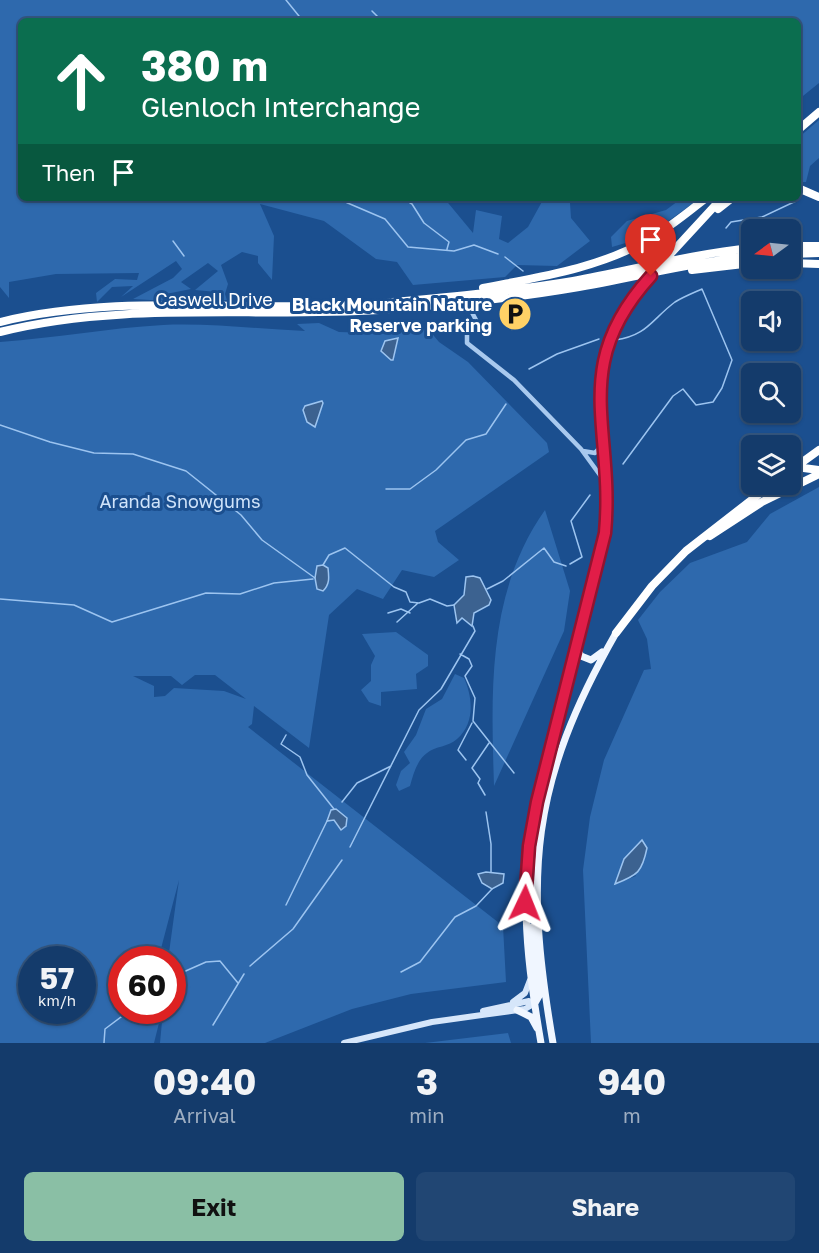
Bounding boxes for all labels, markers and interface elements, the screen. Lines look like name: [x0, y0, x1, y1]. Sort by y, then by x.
text: 380 m: [141, 40, 268, 90]
icon: ahead: [42, 42, 120, 120]
text: Glenloch Interchange: [141, 91, 420, 123]
icon: arrive: [107, 156, 140, 189]
text: Then: [42, 159, 95, 186]
pin: [625, 214, 676, 276]
north arrow: [741, 219, 801, 279]
map controls: [741, 219, 801, 495]
icon: arrive: [634, 223, 667, 256]
street label: Caswell Drive: [155, 288, 273, 310]
button: sound: [741, 291, 801, 351]
place label: Black Mountain Nature Reserve parking: [292, 293, 492, 336]
parking icon: Black Mountain Nature Reserve parking: [497, 296, 533, 332]
button: search: [741, 363, 801, 423]
button: layers: [741, 435, 801, 495]
park label: Aranda Snowgums: [100, 490, 260, 512]
position arrow: [493, 871, 557, 935]
speed limit sign: 60: [108, 946, 186, 1024]
text: 57: [40, 960, 74, 996]
text: km/h: [38, 991, 76, 1009]
text: 09:40: [153, 1060, 256, 1103]
text: 3: [416, 1060, 438, 1103]
text: 940: [597, 1060, 666, 1103]
text: Arrival: [173, 1103, 236, 1127]
text: min: [409, 1103, 445, 1127]
text: m: [623, 1103, 641, 1127]
button: Exit: [24, 1172, 404, 1241]
button: Share: [416, 1172, 795, 1241]

